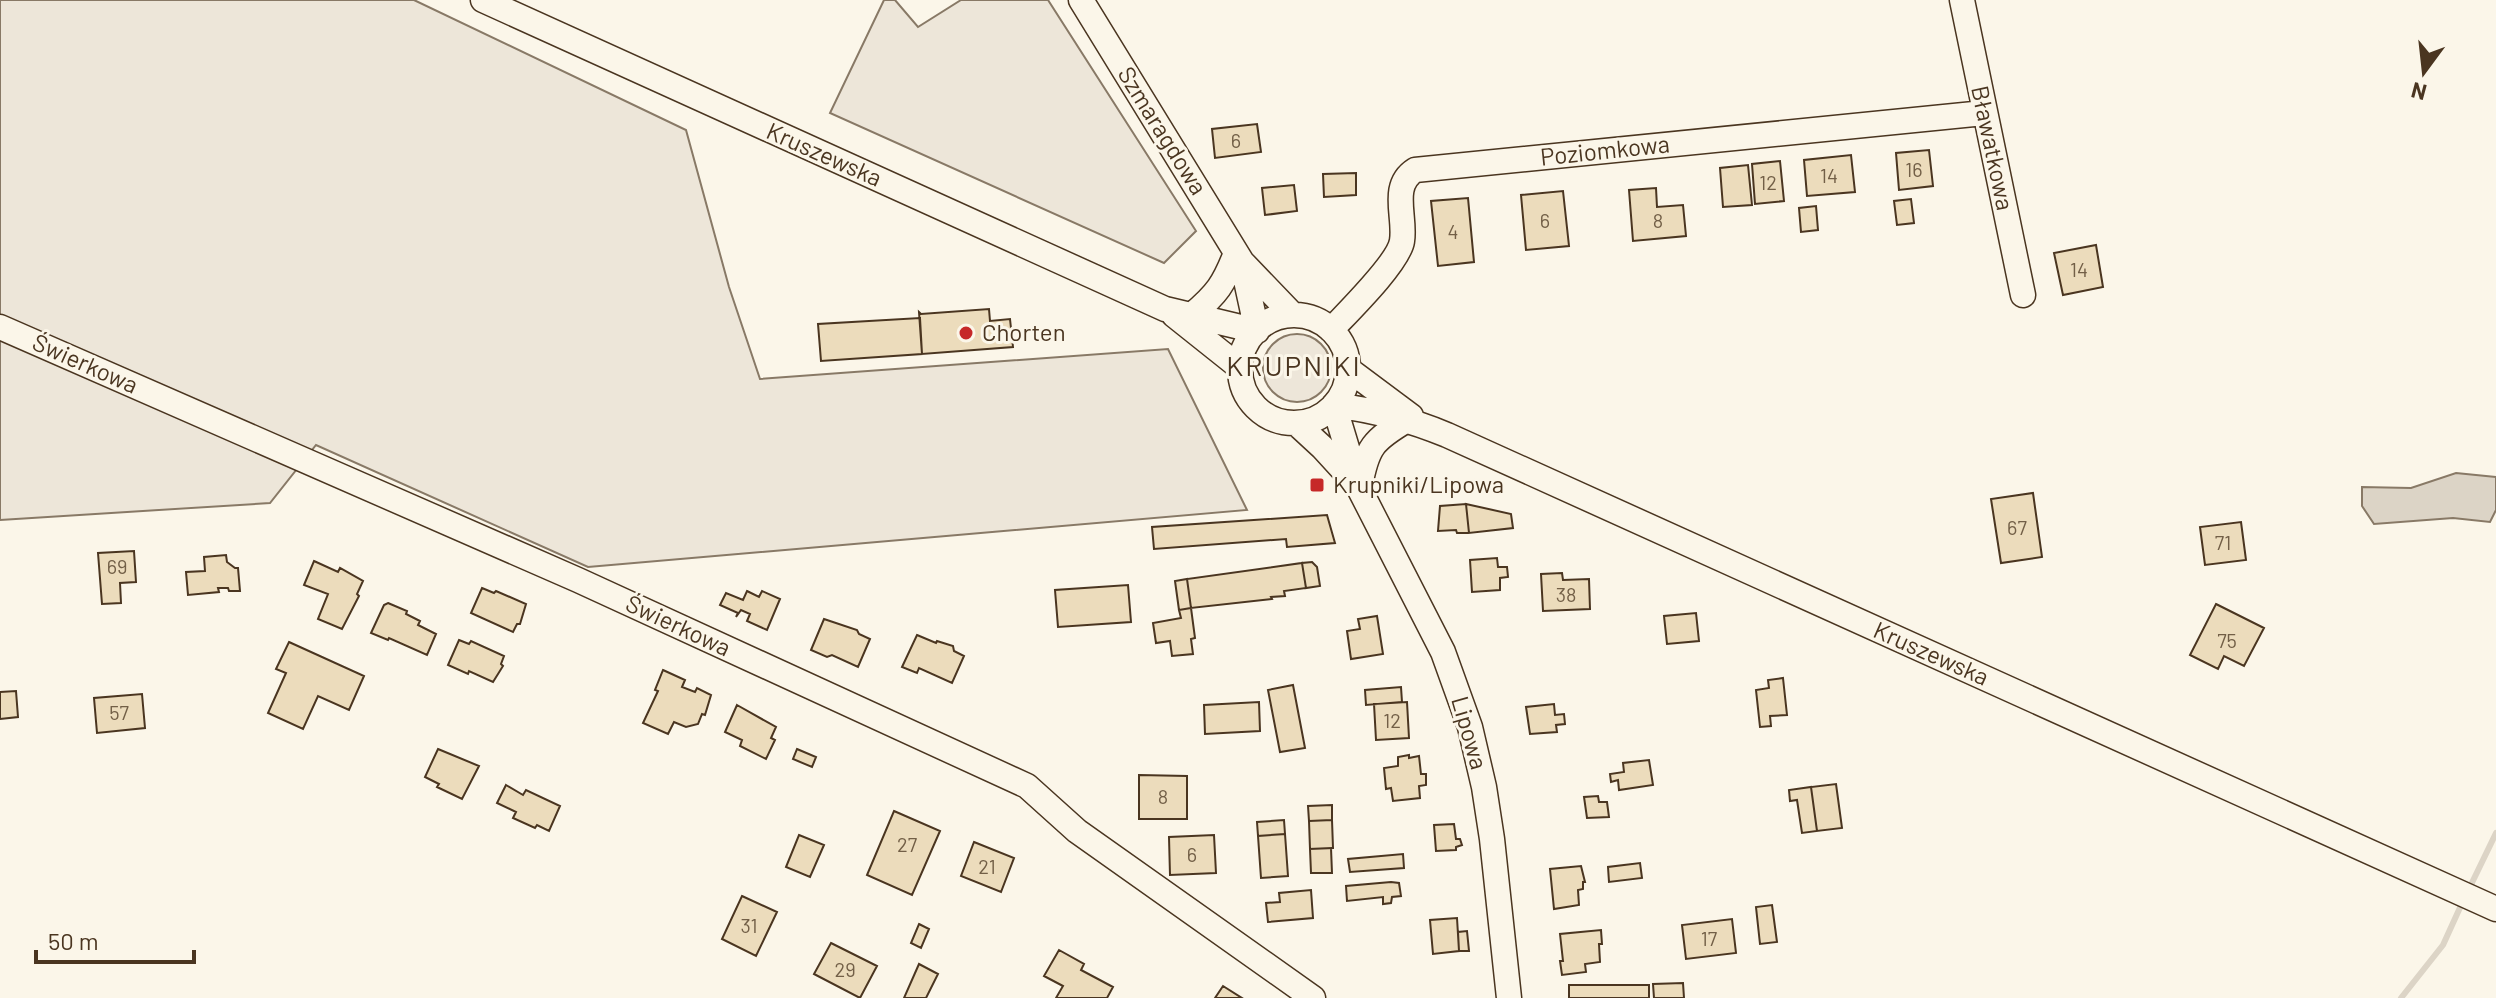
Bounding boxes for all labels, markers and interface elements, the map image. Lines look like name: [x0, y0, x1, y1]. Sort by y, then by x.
north arrow: [2384, 32, 2464, 112]
street label: Szmaragdowa: [1112, 61, 1214, 200]
text: N: [2408, 78, 2429, 107]
street label: Bławatkowa: [1966, 83, 2021, 213]
street label: Kruszewska: [762, 115, 887, 192]
house number: 6: [1231, 128, 1241, 152]
street label: Poziomkowa: [1539, 128, 1671, 171]
house number: 16: [1905, 157, 1923, 181]
house number: 14: [1820, 163, 1838, 187]
house number: 12: [1759, 170, 1777, 194]
house number: 6: [1540, 208, 1550, 232]
house number: 8: [1653, 208, 1663, 232]
house number: 4: [1447, 219, 1459, 243]
house number: 14: [2070, 257, 2088, 281]
place label: Chorten: [982, 317, 1066, 346]
marker: Chorten: [957, 324, 975, 342]
street label: Świerkowa: [28, 327, 143, 399]
district label: KRUPNIKI: [1226, 348, 1362, 382]
place label: Krupniki/Lipowa: [1333, 469, 1504, 498]
marker: Krupniki/Lipowa: [1308, 476, 1326, 494]
house number: 67: [2007, 515, 2027, 539]
house number: 71: [2215, 530, 2231, 554]
house number: 69: [107, 554, 127, 578]
house number: 38: [1556, 582, 1576, 606]
street label: Świerkowa: [622, 588, 736, 662]
street label: Kruszewska: [1869, 614, 1994, 691]
house number: 75: [2217, 628, 2237, 652]
street label: Lipowa: [1446, 693, 1495, 773]
house number: 57: [109, 700, 129, 724]
house number: 12: [1383, 708, 1401, 732]
house number: 8: [1158, 784, 1168, 808]
house number: 27: [897, 832, 918, 856]
house number: 6: [1187, 842, 1197, 866]
house number: 21: [978, 854, 996, 878]
house number: 31: [740, 913, 758, 937]
scale bar: [36, 914, 194, 964]
text: 50 m: [48, 926, 99, 955]
house number: 17: [1701, 926, 1718, 950]
house number: 29: [834, 957, 856, 981]

